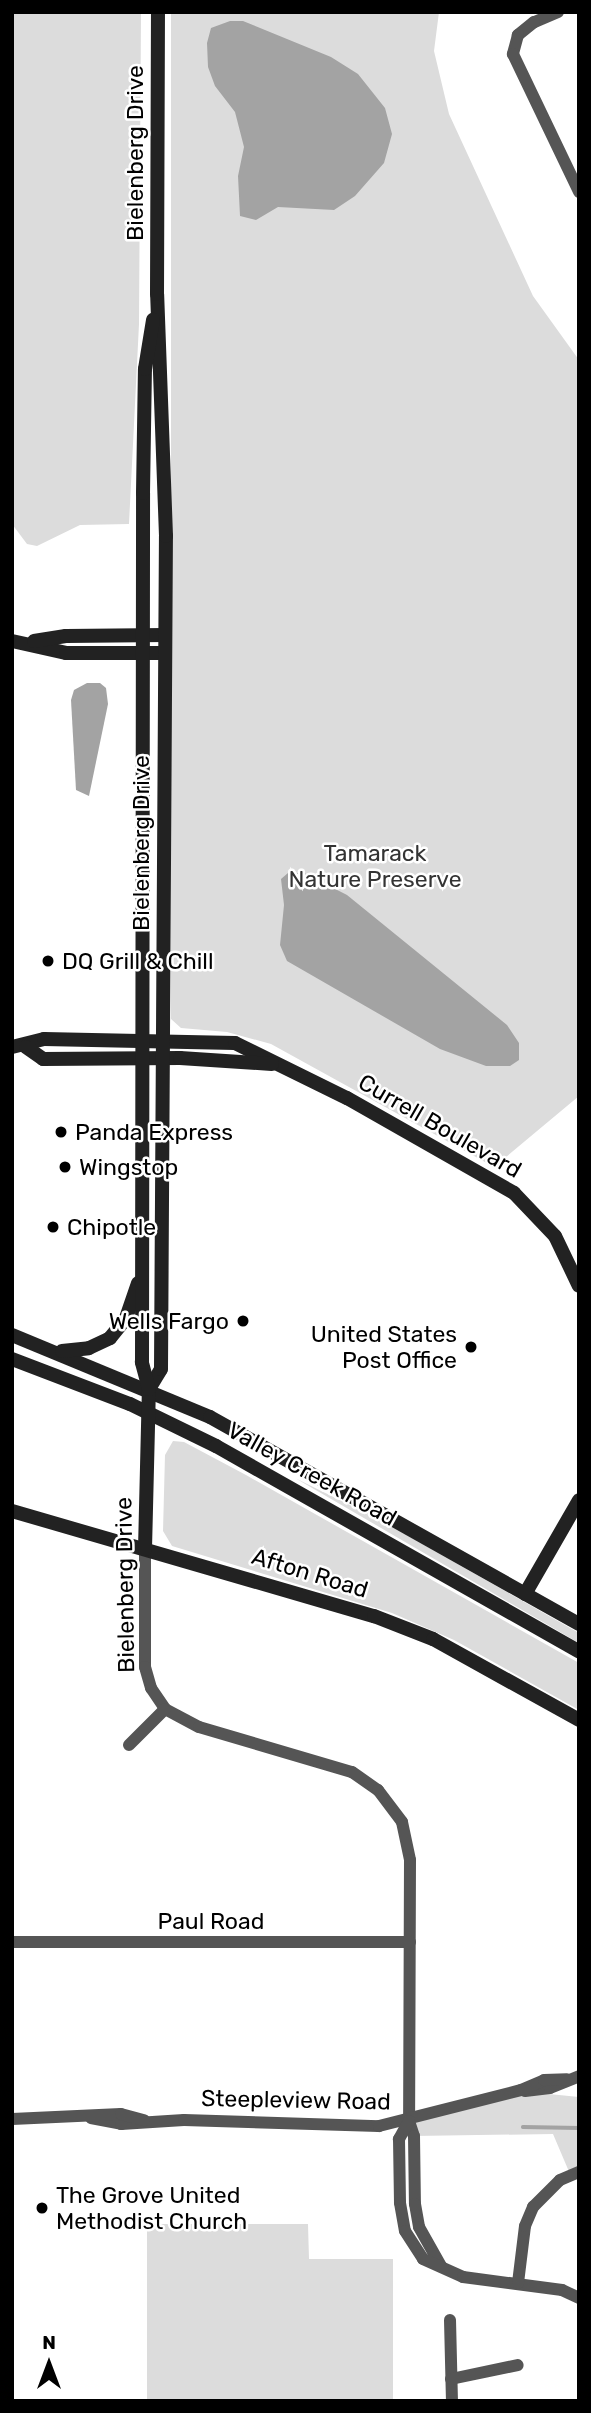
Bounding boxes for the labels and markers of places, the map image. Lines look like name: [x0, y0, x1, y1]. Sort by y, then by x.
place label: DQ Grill & Chill: [62, 947, 214, 975]
marker: DQ Grill & Chill: [40, 953, 56, 969]
place label: Panda Express: [75, 1118, 233, 1146]
marker: Panda Express: [53, 1124, 69, 1140]
place label: Wingstop: [79, 1153, 178, 1181]
marker: Wingstop: [57, 1159, 73, 1175]
place label: Chipotle: [67, 1213, 156, 1241]
marker: Chipotle: [45, 1219, 61, 1235]
place label: Wells Fargo: [109, 1307, 229, 1335]
marker: Wells Fargo: [235, 1313, 251, 1329]
place label: United States Post Office: [311, 1320, 457, 1374]
marker: United States Post Office: [463, 1339, 479, 1355]
place label: The Grove United Methodist Church: [56, 2181, 247, 2235]
marker: The Grove United Methodist Church: [34, 2200, 50, 2216]

